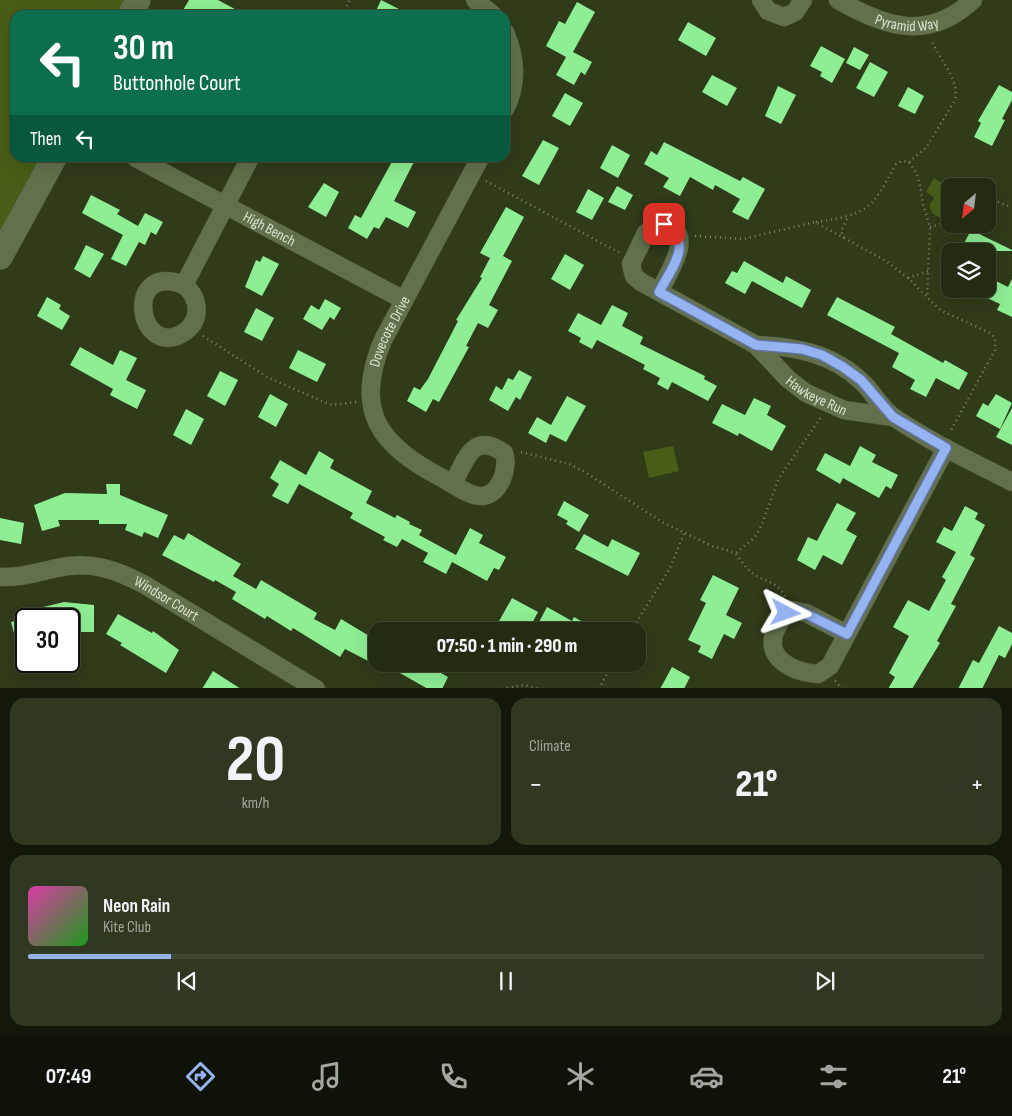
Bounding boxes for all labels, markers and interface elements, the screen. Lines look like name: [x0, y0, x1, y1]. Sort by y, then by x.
street label: Pyramid Way: [872, 10, 941, 36]
text: 30 m: [113, 27, 174, 70]
icon: left: [30, 30, 95, 95]
text: Buttonhole Court: [113, 70, 241, 97]
icon: left: [71, 125, 99, 153]
text: Then: [30, 128, 61, 151]
north arrow: [941, 178, 996, 232]
map controls: [941, 178, 996, 298]
pin: [643, 203, 685, 245]
street label: High Bench: [240, 207, 299, 251]
icon: arrive: [650, 210, 678, 238]
button: layers: [941, 243, 996, 298]
street label: Dovecote Drive: [365, 293, 415, 369]
street label: Hawkeye Run: [782, 372, 850, 420]
street label: Windsor Court: [131, 572, 202, 626]
position arrow: [759, 586, 811, 638]
speed limit sign: 30: [15, 608, 80, 673]
text: 07:50 · 1 min · 290 m: [437, 635, 577, 658]
text: 20: [226, 722, 285, 800]
text: Climate: [529, 737, 571, 756]
text: 21°: [735, 762, 778, 807]
text: −: [529, 768, 543, 801]
text: +: [970, 768, 984, 801]
text: km/h: [242, 794, 269, 813]
text: Neon Rain: [103, 895, 170, 918]
text: Kite Club: [103, 918, 151, 937]
icon: previous: [173, 967, 201, 995]
icon: pause: [492, 967, 520, 995]
icon: next: [811, 967, 839, 995]
icon: directions: [183, 1059, 218, 1094]
icon: music: [309, 1059, 344, 1094]
icon: phone: [436, 1059, 471, 1094]
icon: climate: [563, 1059, 598, 1094]
icon: car: [689, 1059, 724, 1094]
icon: filters: [816, 1059, 851, 1094]
text: 07:49: [46, 1063, 91, 1090]
text: 21°: [942, 1063, 966, 1090]

